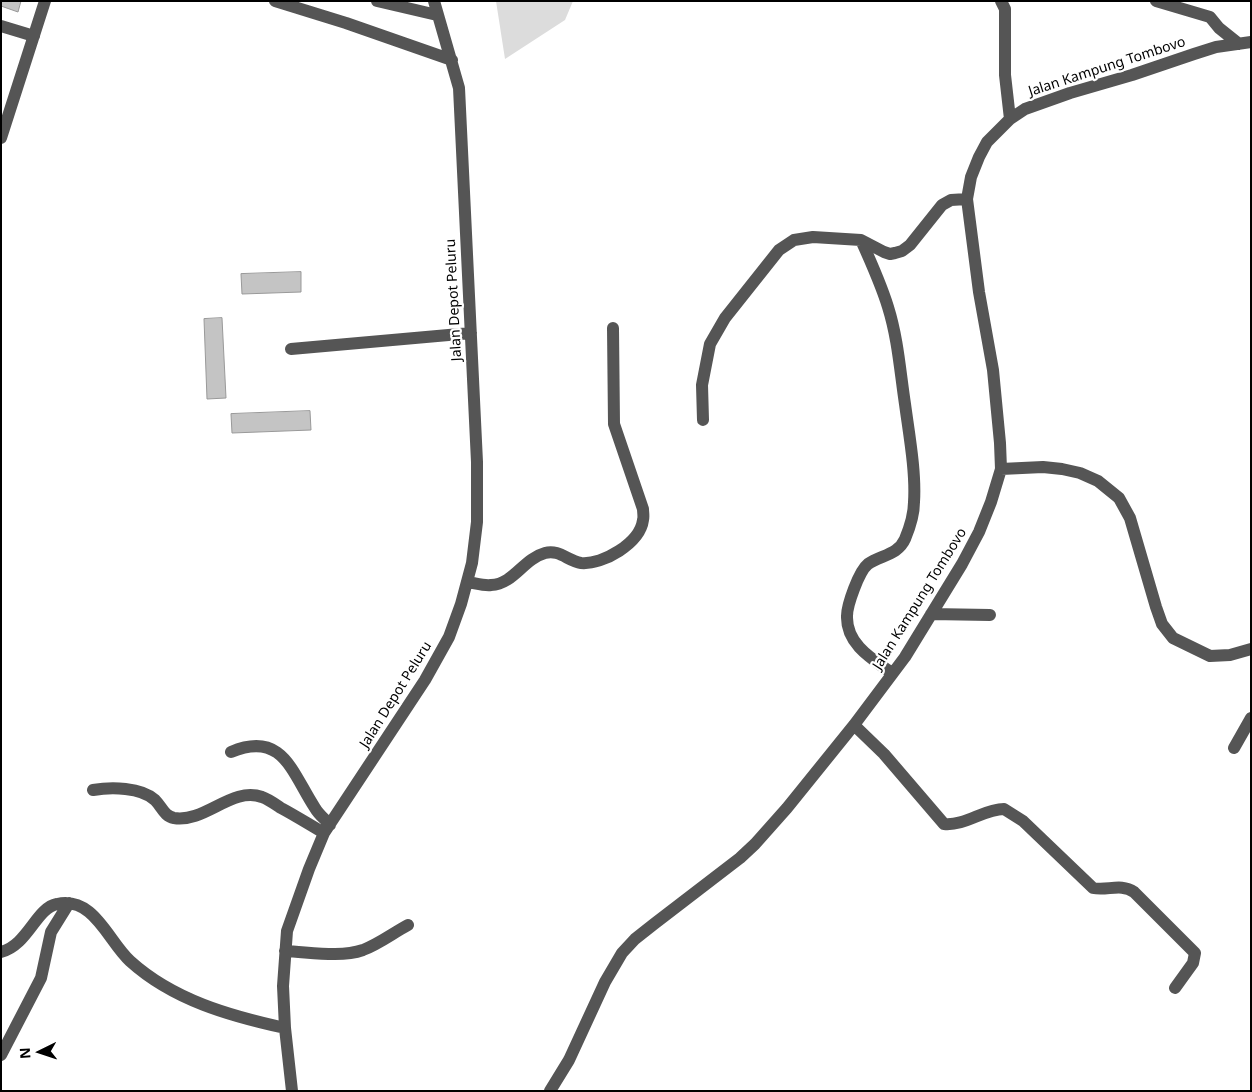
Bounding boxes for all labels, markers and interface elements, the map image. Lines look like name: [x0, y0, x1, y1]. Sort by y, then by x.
street label: Jalan Kampung Tombovo: [1026, 34, 1188, 100]
street label: Jalan Depot Peluru: [442, 238, 466, 362]
street label: Jalan Kampung Tombovo: [869, 525, 971, 673]
street label: Jalan Depot Peluru: [356, 639, 436, 751]
north arrow: [15, 1027, 65, 1077]
text: N: [15, 1047, 34, 1059]

